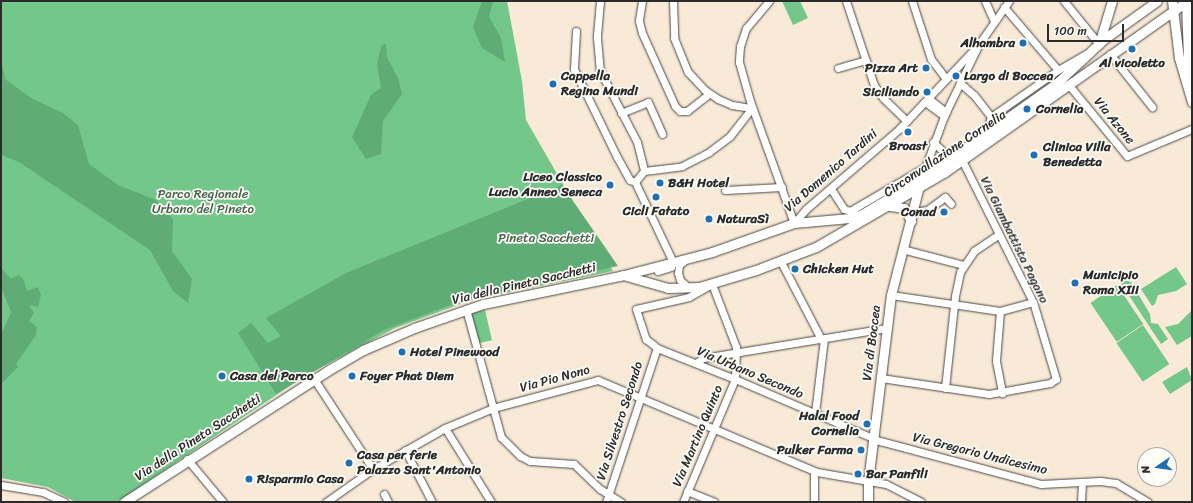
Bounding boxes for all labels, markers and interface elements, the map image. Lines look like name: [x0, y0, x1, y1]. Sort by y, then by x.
scale bar: [1049, 16, 1126, 42]
text: 100 m: [1054, 20, 1087, 42]
place label: Alhambra: [960, 35, 1015, 51]
marker: Alhambra: [1018, 38, 1028, 48]
marker: Al vicoletto: [1127, 44, 1137, 54]
place label: Al vicoletto: [1099, 55, 1165, 71]
place label: Pizza Art: [865, 60, 918, 76]
marker: Pizza Art: [921, 63, 931, 73]
place label: Largo di Boccea: [964, 68, 1053, 84]
place label: Cappella Regina Mundi: [561, 69, 638, 100]
marker: Largo di Boccea: [951, 71, 961, 81]
marker: Cappella Regina Mundi: [548, 79, 558, 89]
place label: Siciliando: [863, 84, 919, 100]
marker: Siciliando: [922, 87, 932, 97]
street label: Via Azone: [1090, 94, 1138, 148]
place label: Cornelia: [1036, 101, 1084, 117]
marker: Cornelia: [1021, 103, 1033, 115]
street label: Circonvallazione Cornelia: [881, 107, 1009, 201]
street label: Via Domenico Tardini: [781, 126, 881, 216]
marker: Broast: [903, 127, 913, 137]
place label: Broast: [889, 138, 927, 154]
place label: Clinica Villa Benedetta: [1043, 140, 1111, 171]
marker: Clinica Villa Benedetta: [1028, 149, 1040, 161]
place label: Liceo Classico Lucio Anneo Seneca: [488, 170, 602, 201]
street label: Via Giambattista Pagano: [977, 174, 1051, 306]
place label: B&H Hotel: [668, 175, 729, 191]
marker: B&H Hotel: [655, 178, 665, 188]
marker: Liceo Classico Lucio Anneo Seneca: [605, 180, 615, 190]
park label: Parco Regionale Urbano del Pineto: [152, 187, 254, 218]
marker: Cicli Fatato: [651, 192, 661, 202]
place label: Cicli Fatato: [623, 203, 689, 219]
place label: Conad: [901, 204, 936, 220]
marker: Conad: [939, 207, 949, 217]
place label: NaturaSì: [717, 211, 769, 227]
marker: NaturaSì: [704, 214, 714, 224]
park label: Pineta Sacchetti: [498, 230, 594, 246]
street label: Via della Pineta Sacchetti: [450, 260, 598, 308]
place label: Chicken Hut: [803, 261, 874, 277]
marker: Chicken Hut: [790, 264, 800, 274]
place label: Municipio Roma XIII: [1083, 268, 1139, 299]
marker: Municipio Roma XIII: [1070, 278, 1080, 288]
street label: Via di Boccea: [860, 304, 884, 382]
place label: Hotel Pinewood: [410, 344, 499, 360]
street label: Via Urbano Secondo: [695, 344, 805, 402]
marker: Hotel Pinewood: [397, 347, 407, 357]
street label: Via Silvestro Secondo: [593, 360, 647, 482]
street label: Via Pio Nono: [518, 362, 592, 396]
place label: Casa del Parco: [230, 368, 314, 384]
place label: Foyer Phat Diem: [360, 368, 454, 384]
marker: Casa del Parco: [217, 371, 227, 381]
marker: Foyer Phat Diem: [347, 371, 357, 381]
street label: Via Martino Quinto: [670, 383, 726, 489]
street label: Via della Pineta Sacchetti: [132, 391, 264, 485]
place label: Halal Food Cornelia: [799, 409, 859, 440]
marker: Halal Food Cornelia: [862, 419, 872, 429]
street label: Via Gregorio Undicesimo: [911, 430, 1049, 478]
place label: Pulker Farma: [777, 442, 853, 458]
marker: Pulker Farma: [856, 445, 866, 455]
north arrow: [1137, 447, 1177, 487]
place label: Casa per ferie Palazzo Sant'Antonio: [357, 448, 481, 479]
marker: Casa per ferie Palazzo Sant'Antonio: [344, 458, 354, 468]
text: N: [1136, 464, 1156, 475]
place label: Bar Panfili: [866, 466, 928, 482]
marker: Bar Panfili: [853, 469, 863, 479]
place label: Risparmio Casa: [257, 471, 344, 487]
marker: Risparmio Casa: [244, 474, 254, 484]

